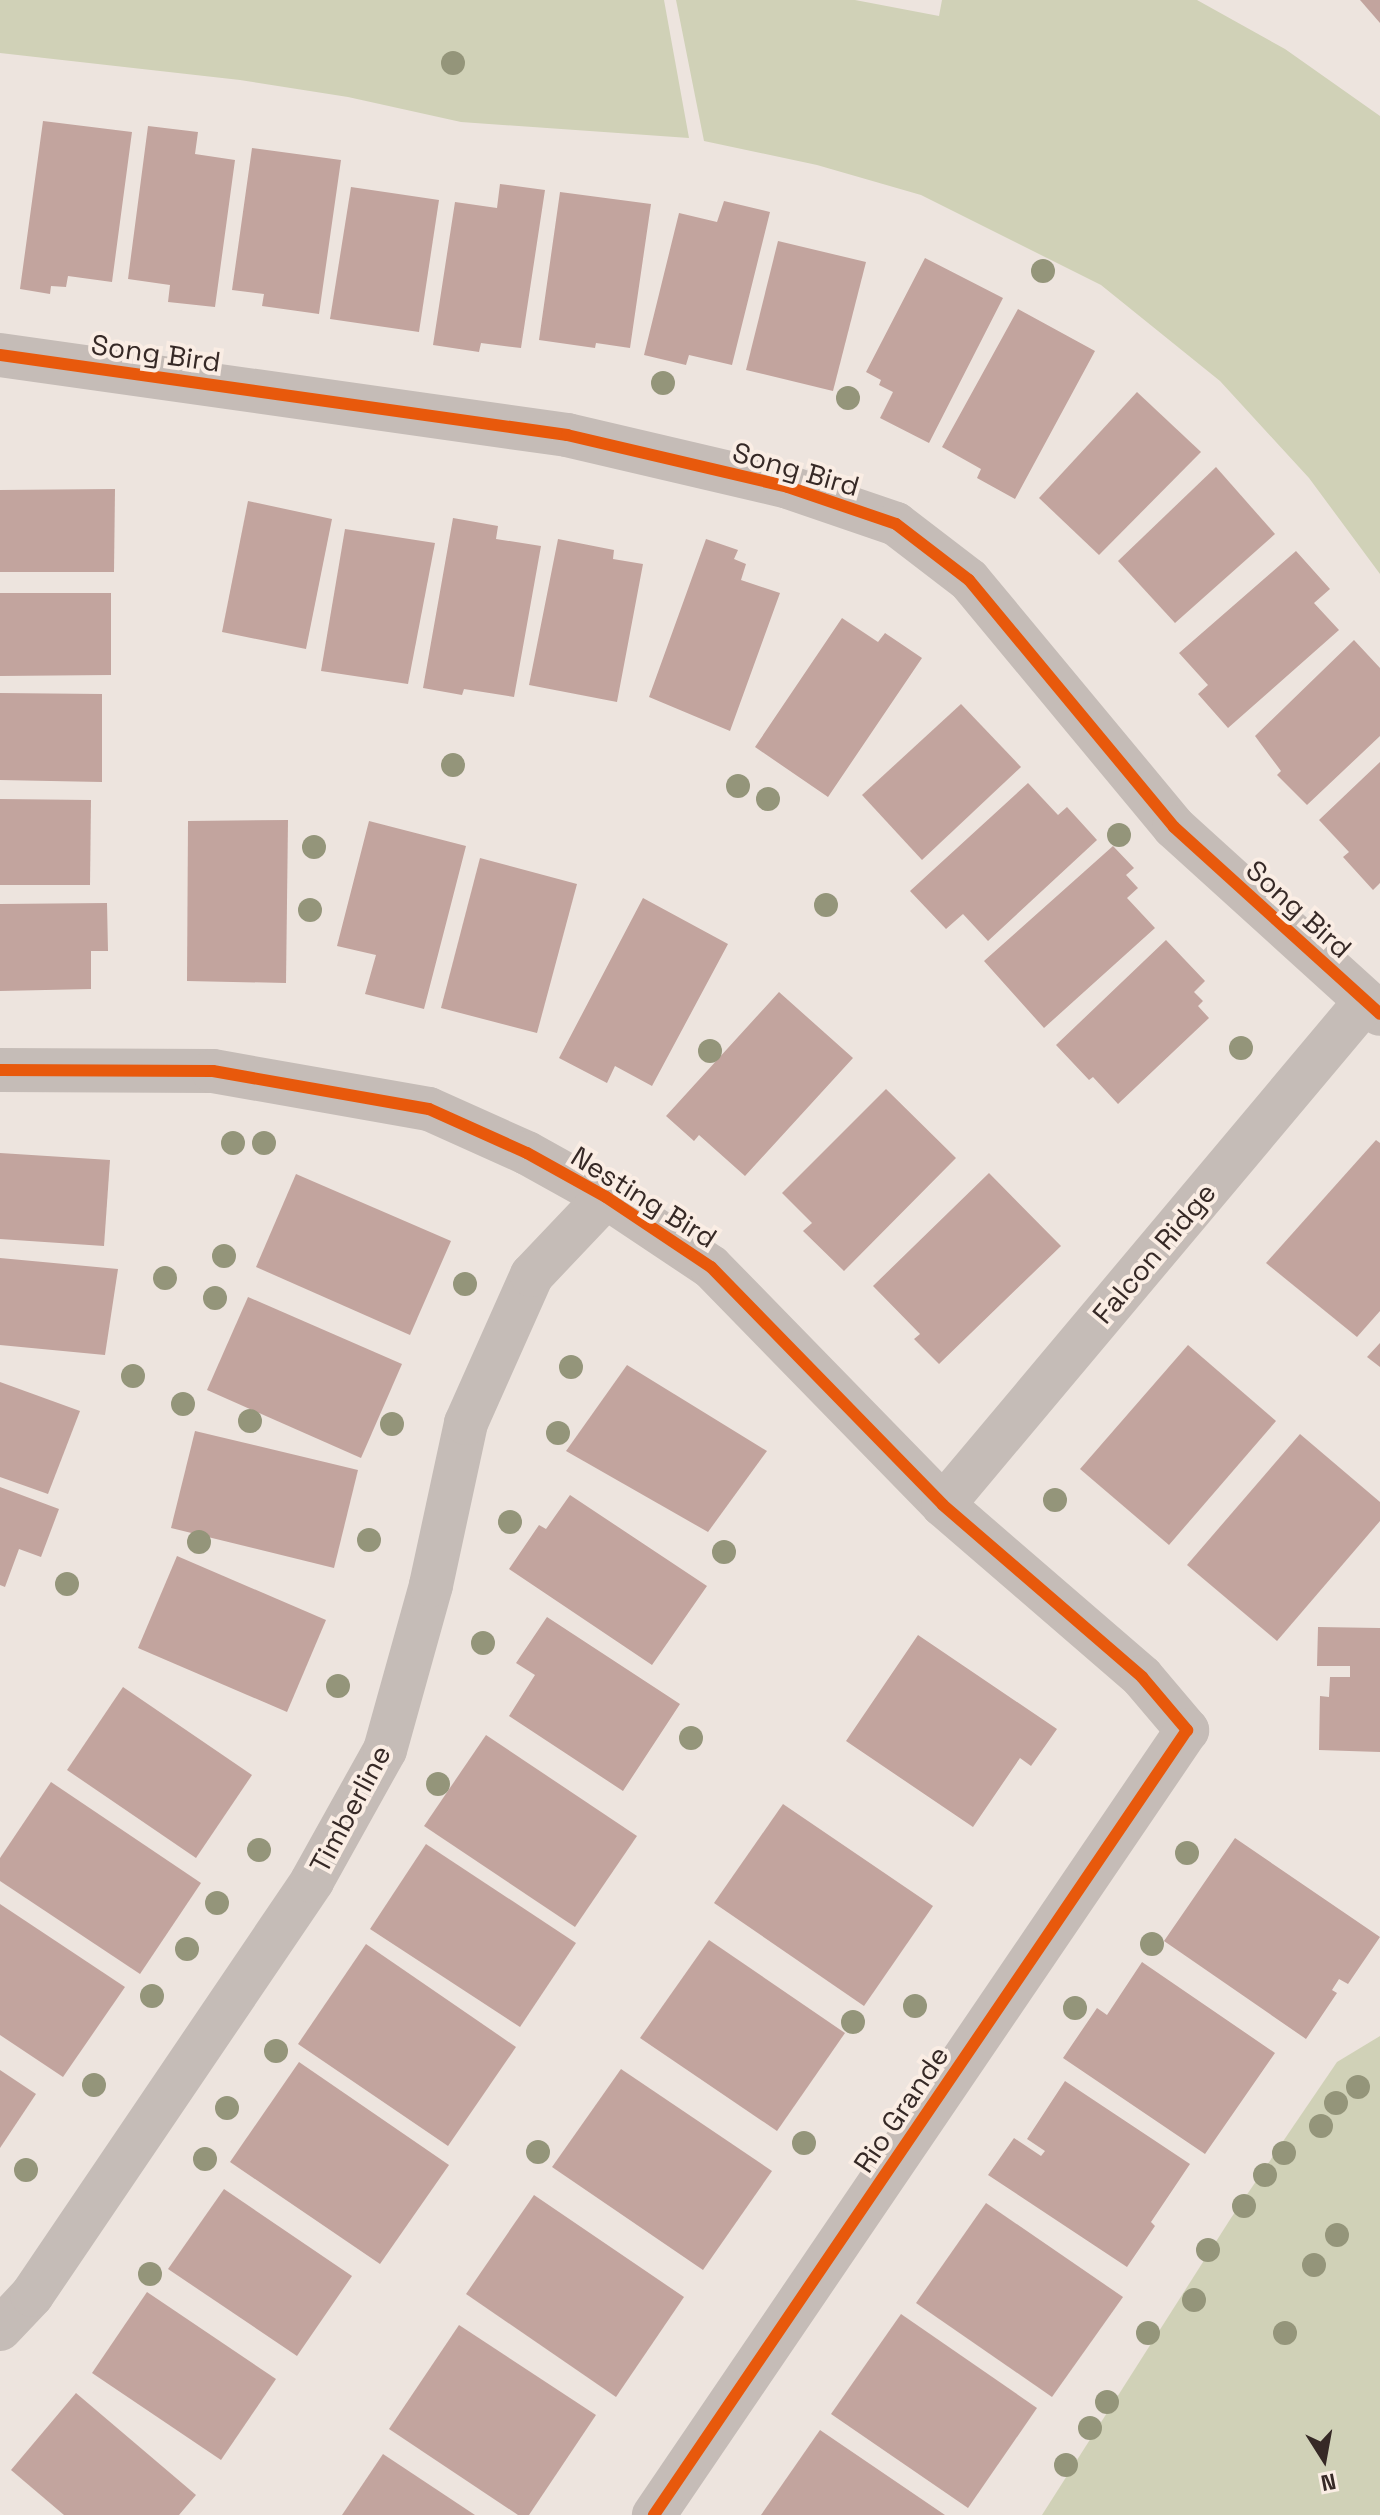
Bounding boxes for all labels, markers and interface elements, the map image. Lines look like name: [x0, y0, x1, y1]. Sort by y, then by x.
street label: Song Bird: [89, 327, 223, 379]
street label: Song Bird: [729, 435, 863, 503]
street label: Song Bird: [1239, 853, 1359, 965]
street label: Nesting Bird: [565, 1139, 723, 1255]
street label: Falcon Ridge: [1085, 1176, 1223, 1330]
street label: Timberline: [302, 1739, 398, 1879]
street label: Rio Grande: [846, 2039, 956, 2179]
north arrow: [1284, 2419, 1364, 2499]
text: N: [1319, 2467, 1338, 2498]

